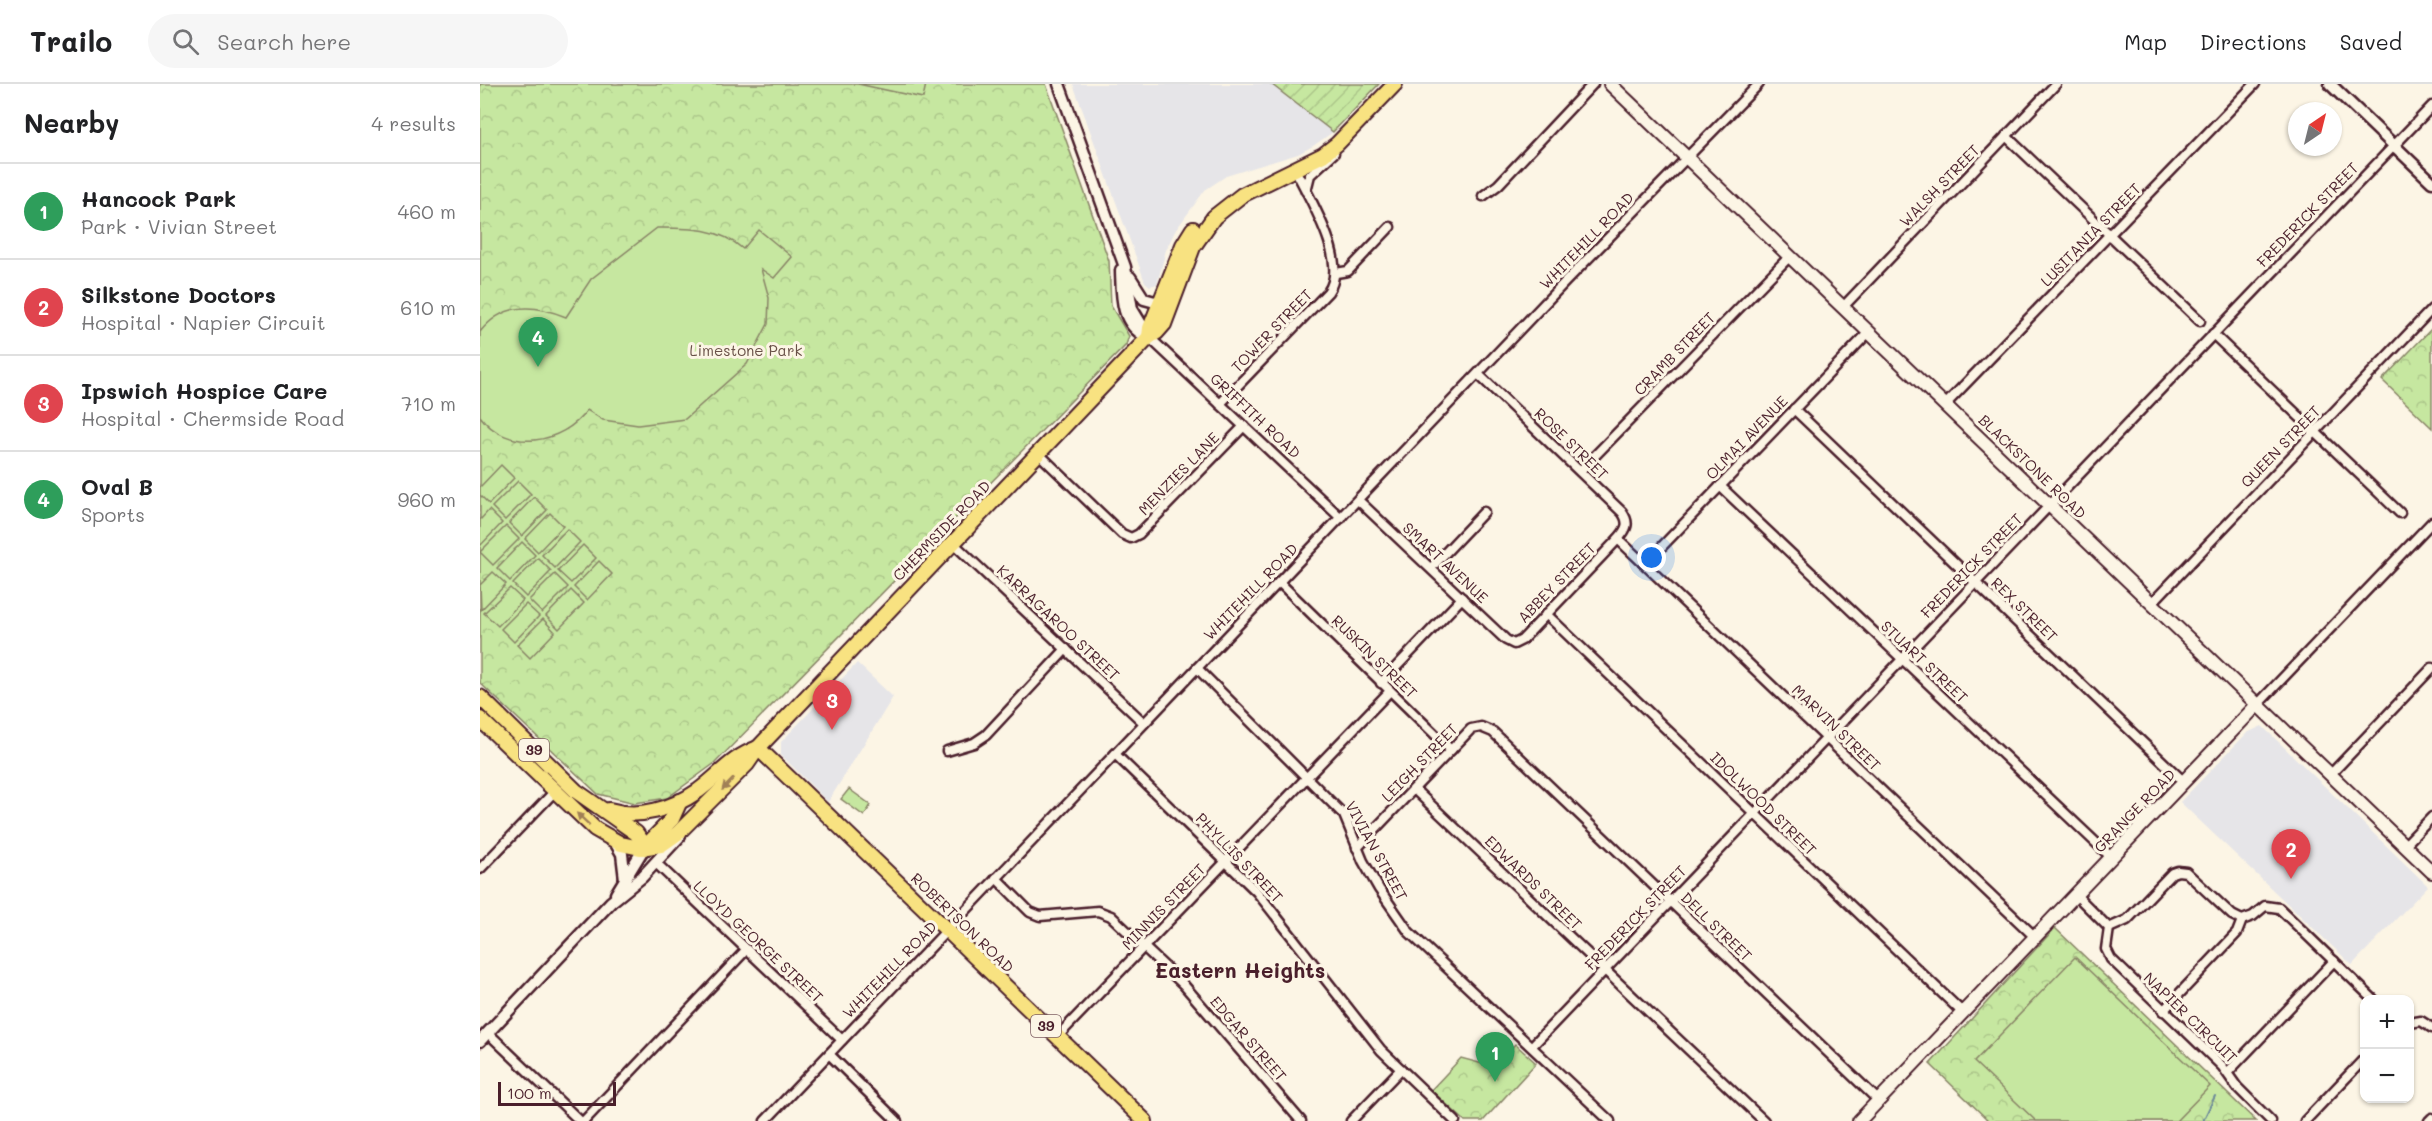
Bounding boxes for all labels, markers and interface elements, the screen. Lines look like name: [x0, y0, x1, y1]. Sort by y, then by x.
search box: [148, 14, 568, 68]
text: Trailo: [30, 23, 112, 59]
icon: search: [169, 25, 202, 58]
text: Search here: [217, 27, 351, 56]
text: Map: [2124, 28, 2167, 55]
text: Directions: [2200, 28, 2307, 55]
text: Saved: [2340, 28, 2402, 55]
north arrow: [2288, 102, 2342, 156]
text: Nearby: [24, 106, 119, 140]
text: 4 results: [371, 110, 456, 136]
street label: WALSH STREET: [1895, 140, 1984, 231]
street label: FREDERICK STREET: [2252, 158, 2362, 271]
street label: LUSITANIA STREET: [2036, 178, 2145, 290]
text: Hancock Park: [81, 184, 236, 213]
street label: WHITEHILL ROAD: [1535, 188, 1638, 293]
text: 1: [39, 198, 48, 224]
text: 460 m: [398, 198, 456, 224]
text: Park · Vivian Street: [81, 213, 277, 239]
text: Silkstone Doctors: [81, 280, 276, 309]
street label: TOWER STREET: [1226, 284, 1316, 376]
text: 2: [38, 294, 49, 320]
text: 610 m: [400, 294, 456, 320]
street label: CRAMB STREET: [1629, 307, 1719, 399]
text: Hospital · Napier Circuit: [81, 309, 326, 335]
pin: 4: [518, 318, 558, 367]
park label: Limestone Park: [690, 340, 802, 360]
street label: GRIFFITH ROAD: [1206, 368, 1305, 462]
text: Ipswich Hospice Care: [81, 376, 327, 405]
text: 3: [38, 390, 50, 416]
text: 710 m: [401, 390, 456, 416]
street label: OLMAI AVENUE: [1701, 391, 1792, 484]
street label: QUEEN STREET: [2236, 401, 2325, 492]
street label: ROSE STREET: [1530, 403, 1613, 484]
text: Hospital · Chermside Road: [81, 405, 344, 431]
street label: BLACKSTONE ROAD: [1975, 410, 2091, 523]
street label: MENZIES LANE: [1134, 427, 1223, 519]
text: Oval B: [81, 472, 153, 501]
street label: CHERMSIDE ROAD: [888, 476, 994, 585]
text: 4: [37, 486, 50, 512]
text: 960 m: [397, 486, 456, 512]
text: Sports: [81, 501, 145, 527]
street label: FREDERICK STREET: [1916, 509, 2026, 622]
street label: SMART AVENUE: [1399, 518, 1493, 607]
street label: ABBEY STREET: [1513, 538, 1600, 627]
street label: WHITEHILL ROAD: [1199, 539, 1302, 644]
your location: [1637, 543, 1666, 572]
street label: KARRAGAROO STREET: [993, 560, 1124, 684]
street label: REX STREET: [1987, 573, 2062, 646]
street label: RUSKIN STREET: [1328, 610, 1422, 702]
street label: STUART STREET: [1877, 616, 1972, 707]
pin: 3: [812, 680, 852, 730]
street label: MARVIN STREET: [1788, 680, 1885, 775]
street label: LEIGH STREET: [1377, 719, 1462, 806]
road number: 39: [519, 739, 549, 761]
street label: IDOLWOOD STREET: [1706, 747, 1821, 859]
street label: GRANGE ROAD: [2089, 764, 2179, 856]
one-way arrow: [722, 776, 736, 790]
street label: VIVIAN STREET: [1341, 797, 1412, 904]
street label: PHYLLIS STREET: [1192, 808, 1288, 906]
one-way arrow: [576, 812, 591, 826]
pin: 2: [2272, 830, 2310, 879]
street label: EDWARDS STREET: [1481, 831, 1587, 934]
street label: MINNIS STREET: [1117, 859, 1210, 954]
street label: FREDERICK STREET: [1580, 861, 1690, 974]
street label: ROBERTSON ROAD: [907, 868, 1018, 977]
street label: LLOYD GEORGE STREET: [690, 876, 828, 1007]
street label: DELL STREET: [1677, 887, 1757, 965]
street label: WHITEHILL ROAD: [838, 917, 941, 1022]
district label: Eastern Heights: [1155, 956, 1325, 983]
street label: NAPIER CIRCUIT: [2140, 967, 2242, 1067]
street label: EDGAR STREET: [1206, 991, 1291, 1085]
map controls: [2360, 995, 2414, 1103]
button: +: [2360, 995, 2414, 1049]
road number: 39: [1031, 1015, 1061, 1037]
pin: 1: [1476, 1032, 1514, 1082]
button: −: [2360, 1049, 2414, 1103]
scale bar: [498, 1079, 616, 1106]
text: 100 m: [507, 1082, 552, 1103]

